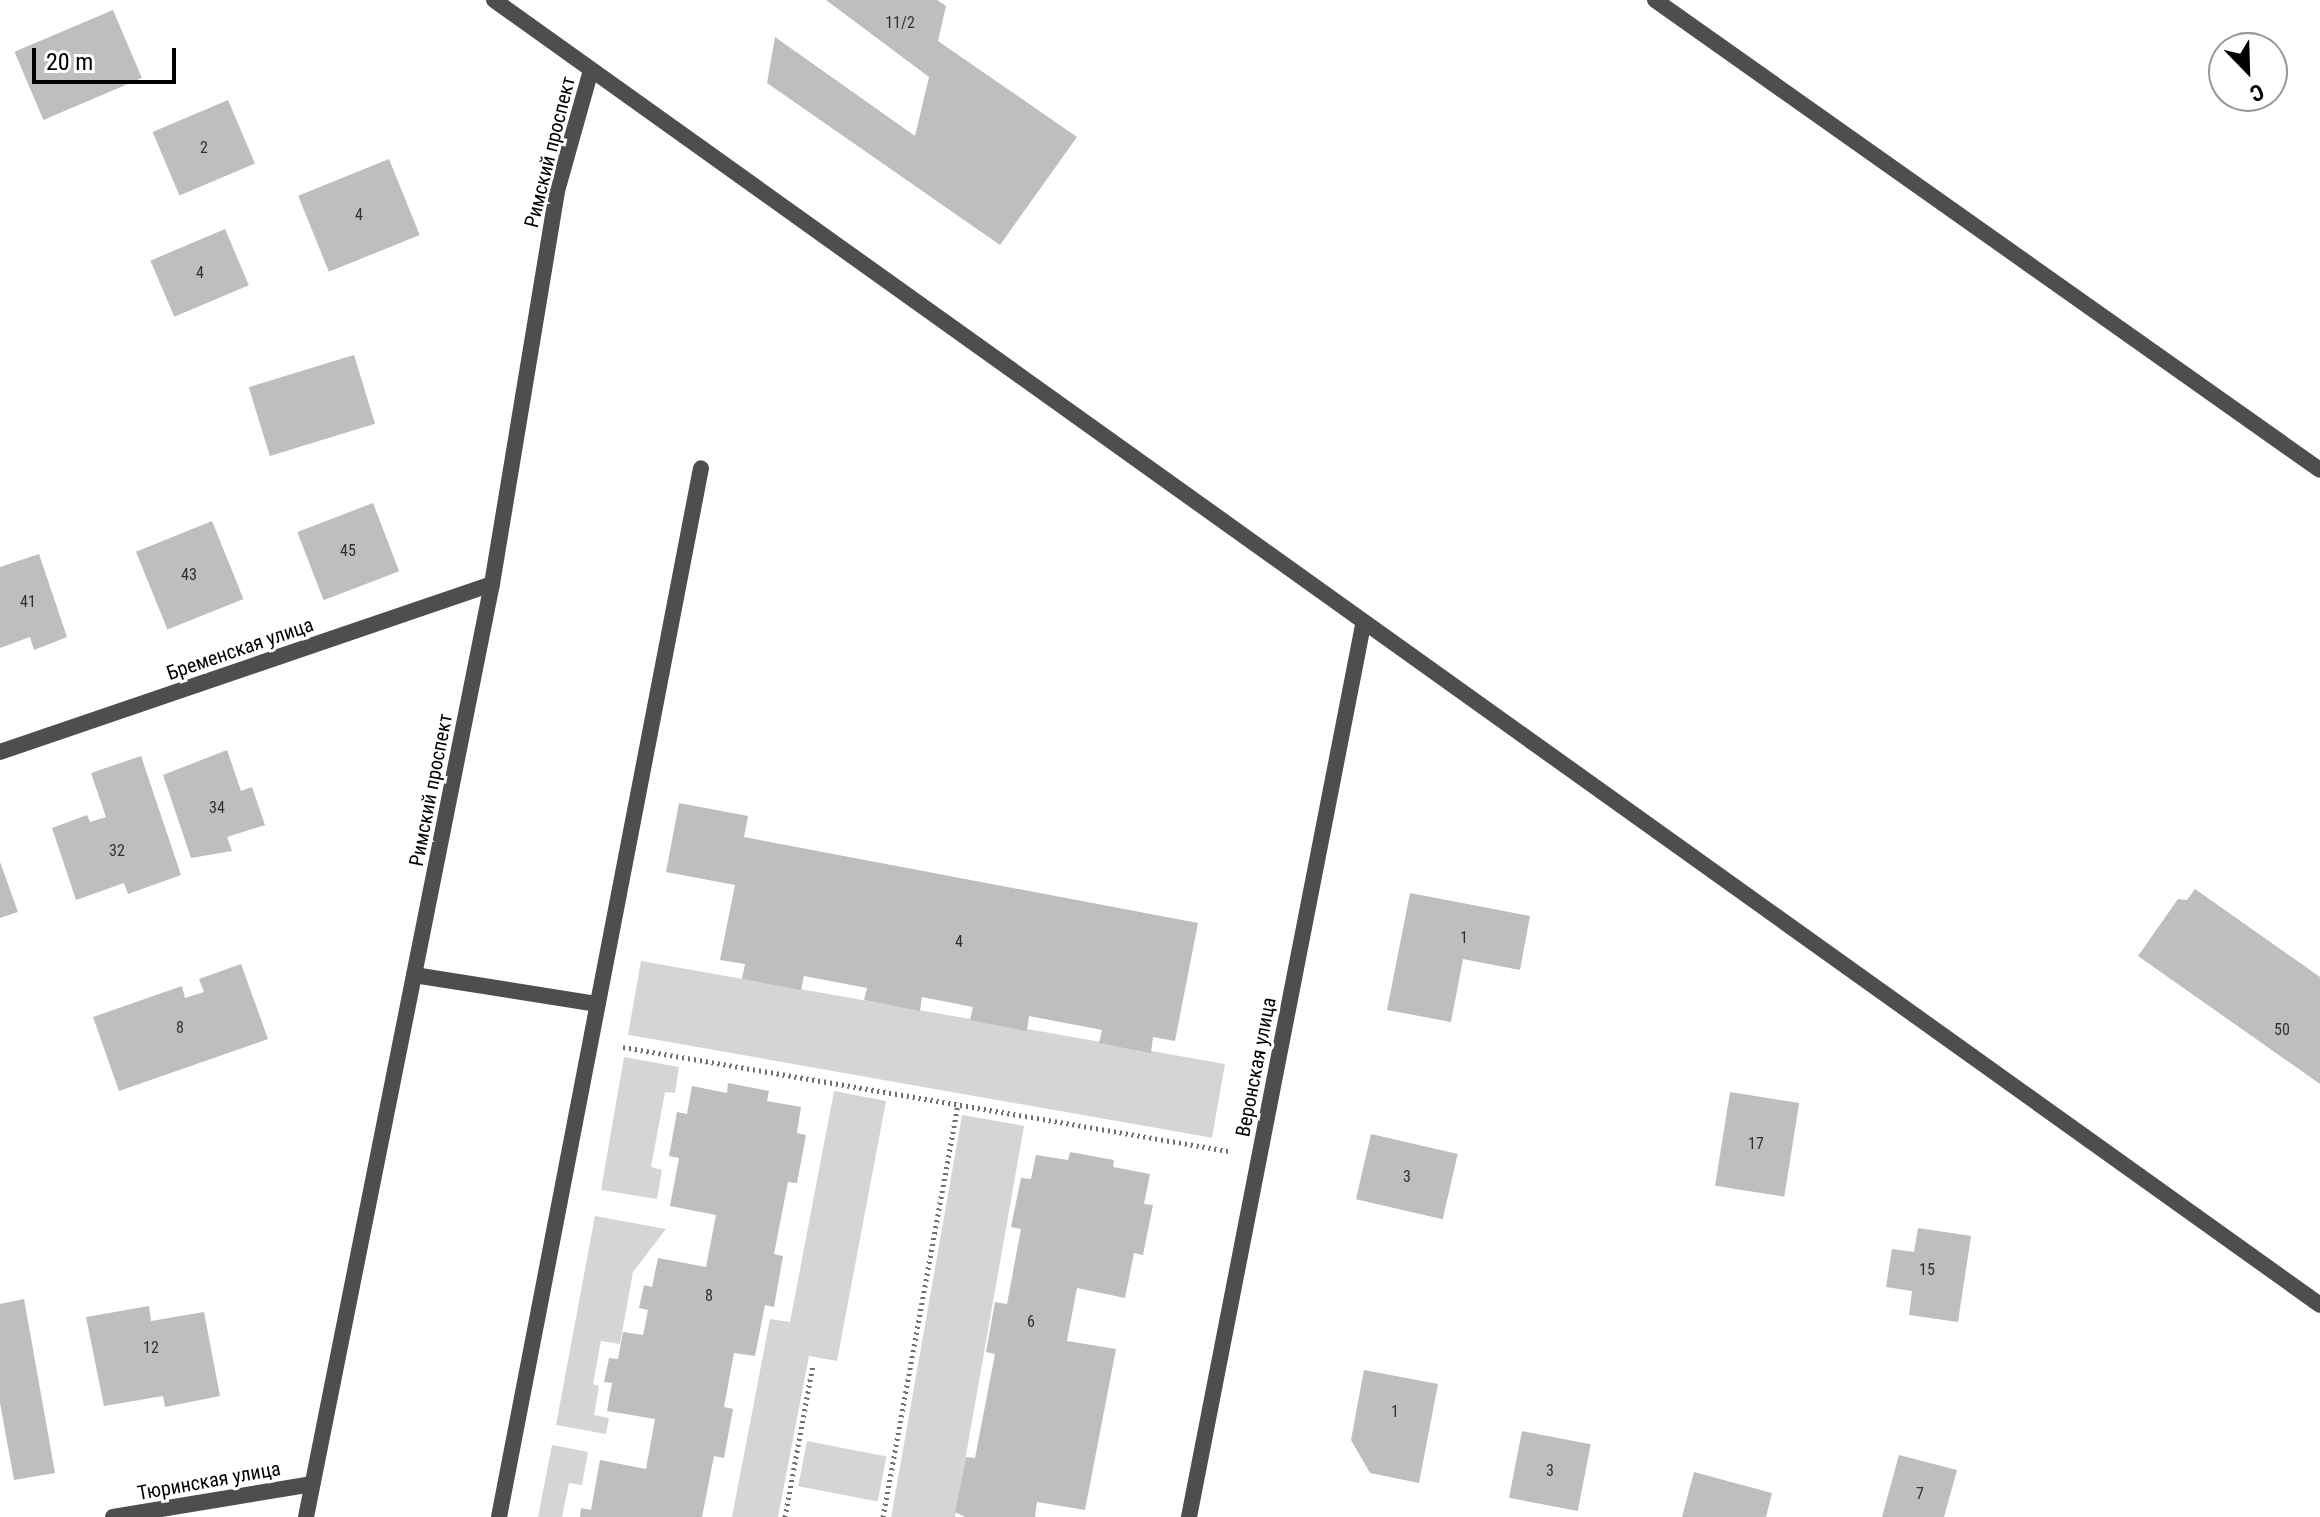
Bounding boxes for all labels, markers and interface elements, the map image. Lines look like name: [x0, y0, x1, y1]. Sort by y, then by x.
house number: 11/2: [885, 13, 915, 33]
scale bar: [36, 32, 180, 82]
north arrow: [2208, 32, 2288, 112]
text: 20 m: [46, 48, 93, 76]
street label: Римский проспект: [520, 74, 580, 230]
text: С: [2246, 79, 2267, 107]
house number: 2: [200, 138, 208, 158]
house number: 4: [355, 205, 363, 225]
house number: 4: [196, 263, 204, 283]
house number: 45: [340, 541, 356, 561]
house number: 43: [181, 565, 197, 585]
house number: 41: [20, 592, 36, 612]
street label: Бременская улица: [163, 613, 317, 685]
street label: Римский проспект: [404, 712, 458, 868]
house number: 34: [209, 798, 225, 818]
house number: 32: [109, 841, 125, 861]
house number: 1: [1460, 928, 1468, 948]
house number: 4: [955, 932, 963, 952]
street label: Веронская улица: [1231, 995, 1281, 1139]
house number: 8: [176, 1018, 184, 1038]
house number: 50: [2274, 1020, 2290, 1040]
house number: 17: [1748, 1134, 1764, 1154]
house number: 3: [1403, 1167, 1411, 1187]
house number: 15: [1919, 1260, 1935, 1280]
house number: 8: [705, 1286, 713, 1306]
house number: 6: [1027, 1312, 1035, 1332]
house number: 12: [143, 1338, 159, 1358]
house number: 1: [1391, 1402, 1399, 1422]
street label: Тюринская улица: [136, 1457, 282, 1505]
house number: 3: [1546, 1461, 1554, 1481]
house number: 7: [1916, 1484, 1924, 1504]

